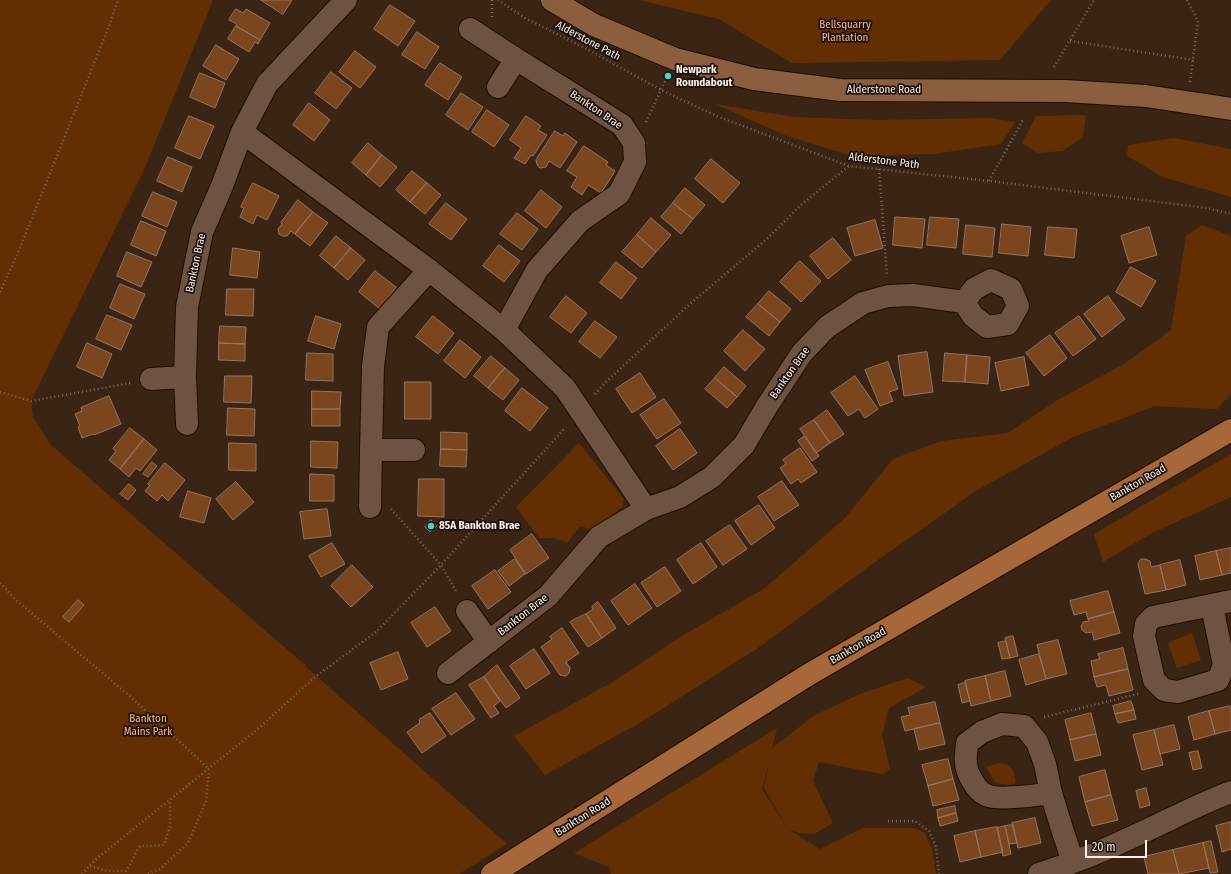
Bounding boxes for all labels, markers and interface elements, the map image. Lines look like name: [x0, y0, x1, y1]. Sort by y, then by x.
street label: Alderstone Path: [553, 18, 623, 64]
park label: Bellsquarry Plantation: [819, 18, 871, 44]
place label: Newpark Roundabout: [676, 63, 732, 89]
marker: Newpark Roundabout: [663, 71, 673, 81]
street label: Alderstone Road: [847, 83, 921, 97]
street label: Bankton Brae: [567, 88, 625, 132]
street label: Alderstone Path: [848, 150, 920, 172]
street label: Bankton Brae: [183, 232, 209, 294]
street label: Bankton Brae: [767, 345, 813, 401]
street label: Bankton Road: [1108, 462, 1168, 504]
place label: 85A Bankton Brae: [439, 519, 520, 533]
marker: 85A Bankton Brae: [426, 521, 436, 531]
street label: Bankton Brae: [495, 591, 551, 639]
street label: Bankton Road: [828, 625, 888, 667]
park label: Bankton Mains Park: [124, 712, 172, 738]
street label: Bankton Road: [553, 795, 613, 839]
scale bar: [1087, 832, 1149, 858]
text: 20 m: [1092, 840, 1116, 854]

